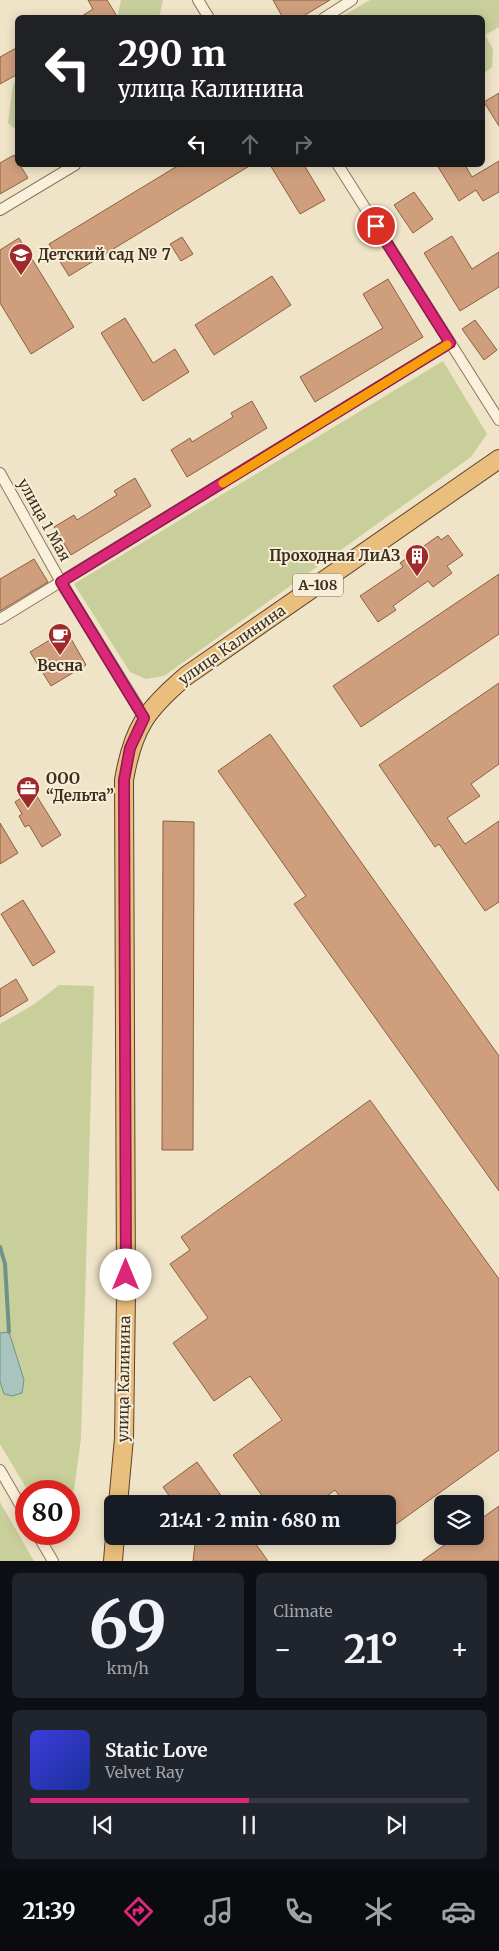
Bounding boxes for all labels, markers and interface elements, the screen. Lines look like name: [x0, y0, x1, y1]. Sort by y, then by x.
text: 290 m: [118, 32, 226, 76]
icon: left: [35, 35, 100, 100]
text: улица Калинина: [118, 75, 304, 103]
icon: left: [183, 130, 211, 158]
icon: ahead: [236, 130, 264, 158]
icon: right: [289, 130, 317, 158]
pin: [355, 205, 397, 247]
icon: arrive: [362, 212, 390, 240]
school or university icon: Детский сад № 7: [8, 242, 34, 276]
place label: Детский сад № 7: [38, 245, 171, 264]
street label: улица 1 Мая: [14, 475, 75, 565]
building icon: Проходная ЛиАЗ: [404, 543, 430, 577]
place label: Проходная ЛиАЗ: [269, 546, 400, 565]
road number: А-108: [293, 574, 343, 596]
street label: улица Калинина: [174, 600, 289, 689]
cafe icon: Весна: [47, 622, 73, 656]
place label: Весна: [37, 656, 83, 675]
place label: ООО “Дельта”: [46, 769, 114, 805]
office icon: ООО “Дельта”: [15, 775, 41, 809]
position arrow: [99, 1248, 151, 1300]
street label: улица Калинина: [113, 1316, 134, 1442]
speed limit sign: 80: [15, 1480, 80, 1545]
map controls: [434, 1495, 484, 1545]
button: layers: [434, 1495, 484, 1545]
text: 21:41 · 2 min · 680 m: [160, 1508, 340, 1532]
text: 69: [89, 1584, 167, 1666]
text: Climate: [274, 1601, 333, 1621]
text: 21°: [344, 1626, 399, 1673]
text: −: [274, 1631, 292, 1667]
text: +: [450, 1631, 469, 1667]
text: km/h: [107, 1658, 149, 1678]
text: Static Love: [105, 1738, 208, 1762]
text: Velvet Ray: [105, 1762, 184, 1782]
icon: previous: [89, 1811, 117, 1839]
icon: pause: [235, 1811, 263, 1839]
icon: next: [382, 1811, 410, 1839]
icon: directions: [121, 1894, 156, 1929]
icon: music: [201, 1894, 236, 1929]
icon: phone: [281, 1894, 316, 1929]
icon: climate: [361, 1894, 396, 1929]
icon: car: [441, 1894, 476, 1929]
text: 21:39: [23, 1897, 76, 1925]

